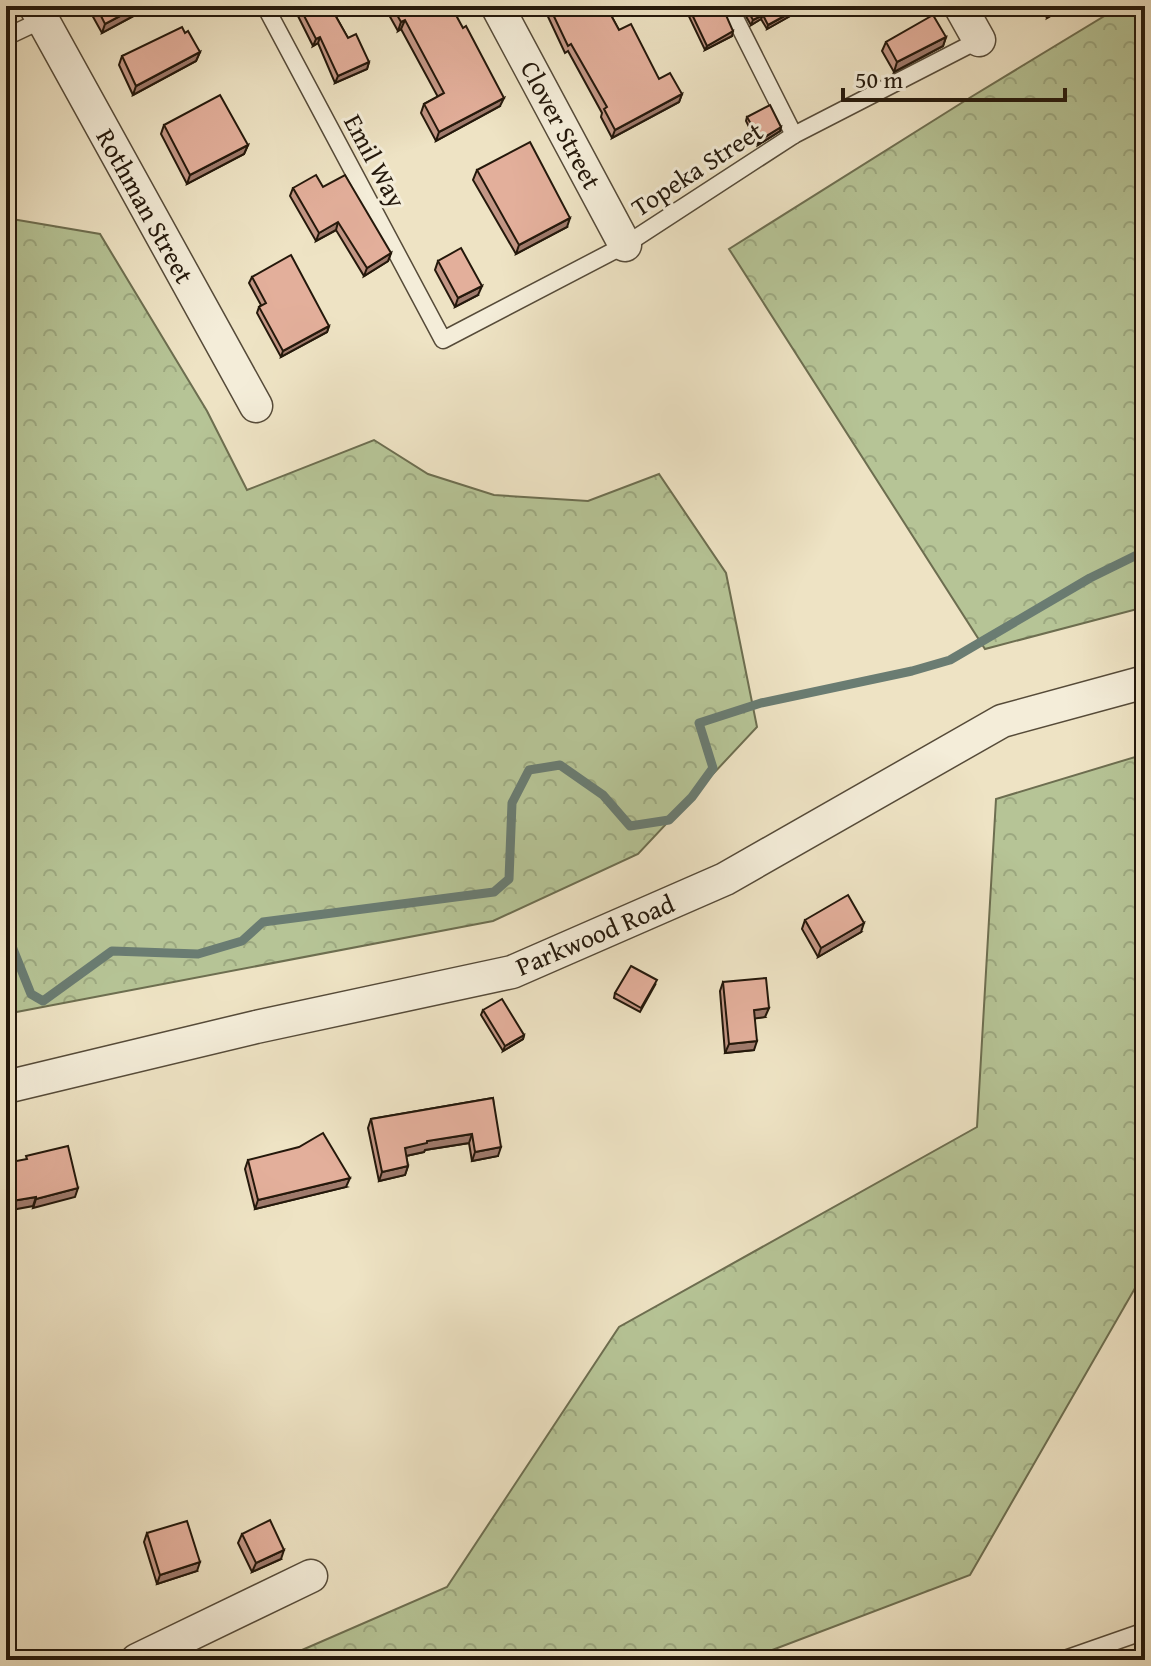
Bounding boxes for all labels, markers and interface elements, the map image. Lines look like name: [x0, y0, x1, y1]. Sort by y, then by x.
scale bar: [843, 52, 1065, 102]
street label: Clover Street: [511, 53, 612, 196]
text: 50 m: [855, 62, 903, 97]
street label: Emil Way: [335, 107, 416, 215]
street label: Topeka Street: [623, 111, 770, 226]
street label: Rothman Street: [87, 121, 204, 290]
street label: Parkwood Road: [509, 884, 680, 985]

